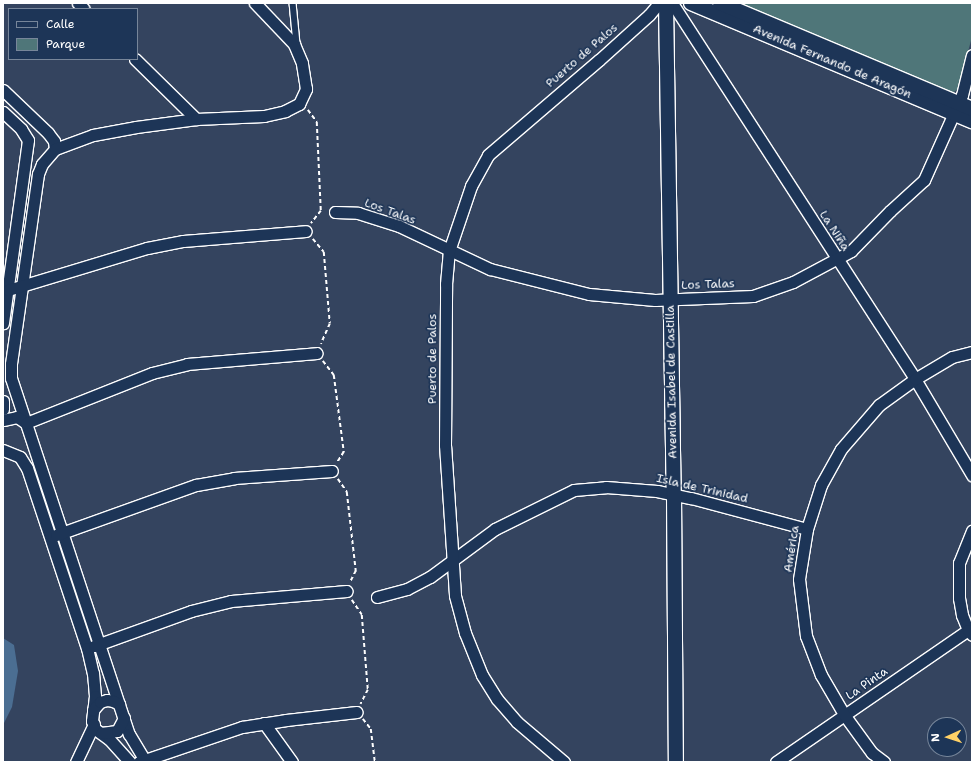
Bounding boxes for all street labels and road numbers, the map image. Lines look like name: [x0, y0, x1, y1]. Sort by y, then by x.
street label: Puerto de Palos: [543, 21, 621, 91]
street label: Avenida Fernando de Aragón: [751, 22, 913, 102]
street label: Los Talas: [362, 196, 418, 228]
street label: La Niña: [816, 208, 852, 254]
street label: Los Talas: [681, 277, 735, 293]
street label: Avenida Isabel de Castilla: [663, 305, 681, 459]
street label: Puerto de Palos: [426, 314, 440, 404]
street label: Isla de Trinidad: [655, 471, 749, 507]
street label: América: [781, 525, 803, 573]
street label: La Pinta: [843, 664, 891, 704]

